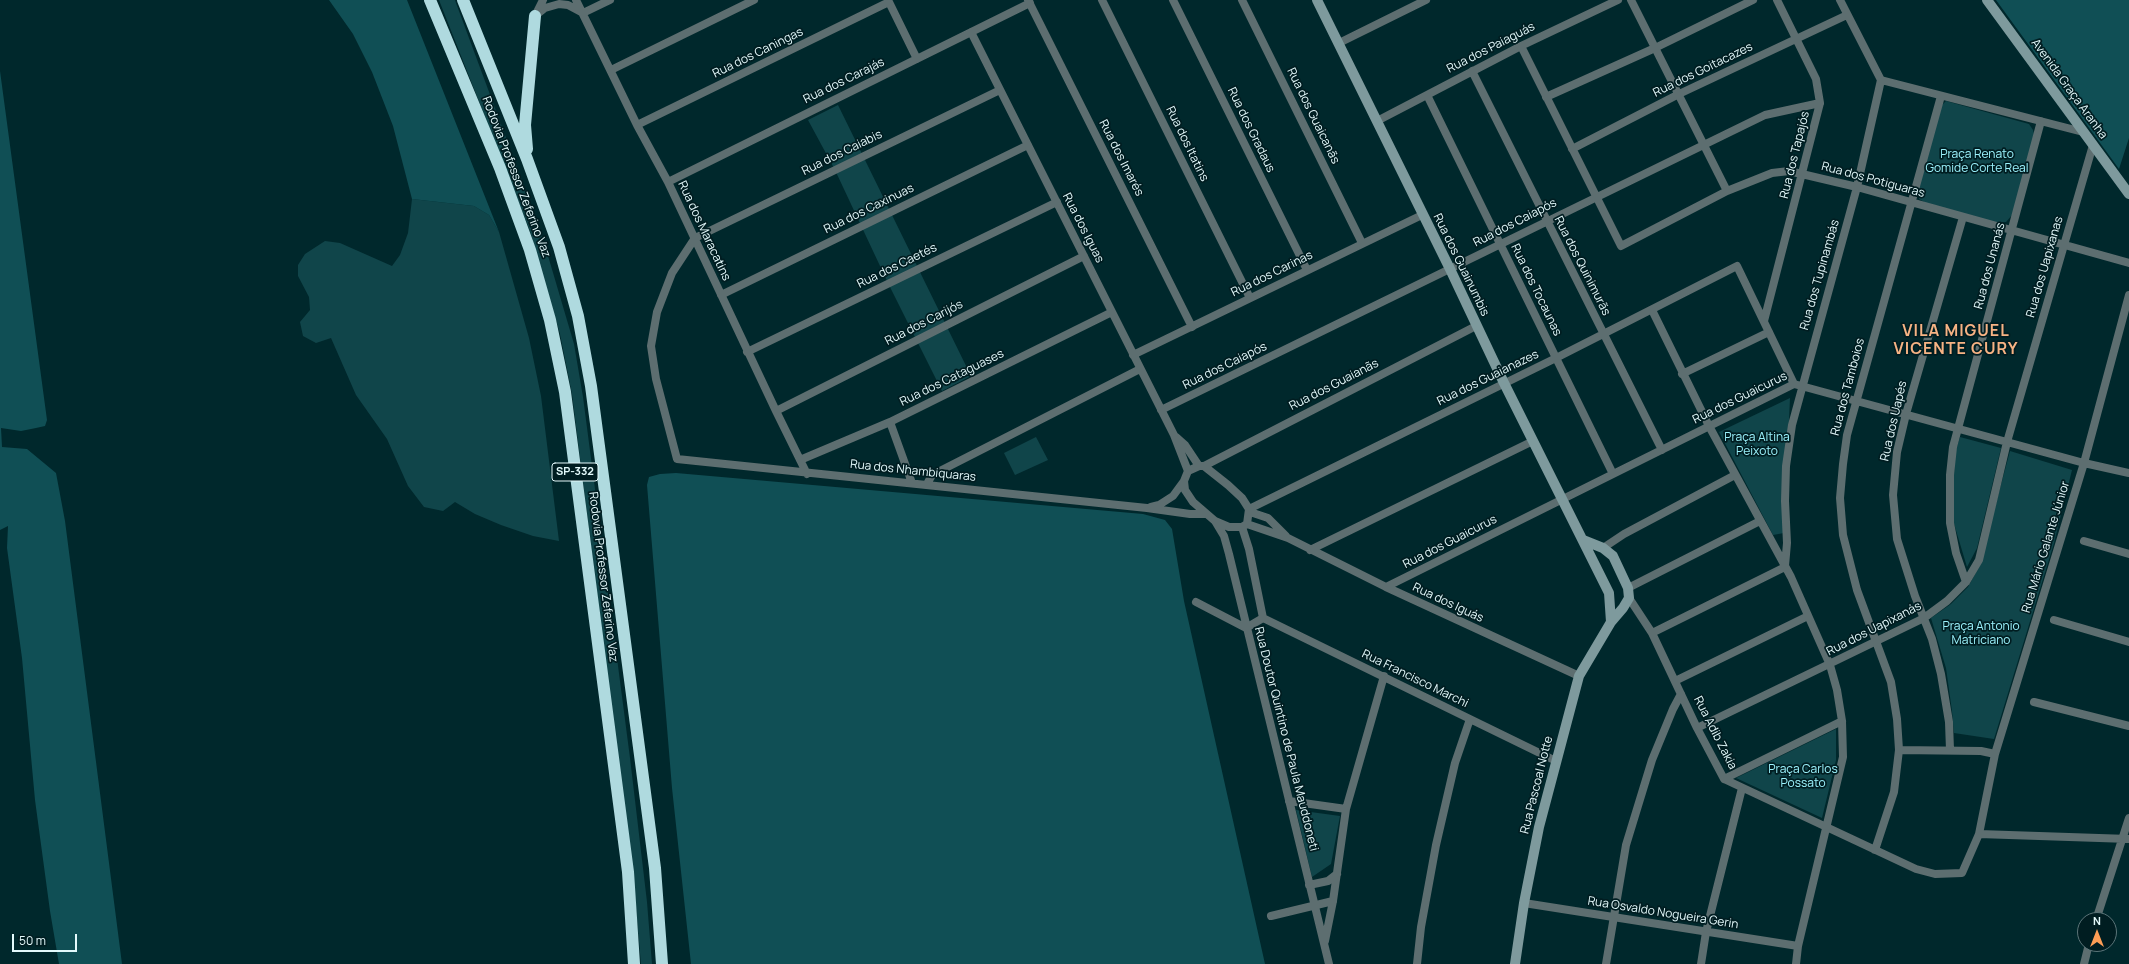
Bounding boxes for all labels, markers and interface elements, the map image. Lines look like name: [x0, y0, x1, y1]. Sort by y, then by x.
street label: Rua dos Paiaguás: [1445, 20, 1537, 76]
street label: Rua dos Caningas: [710, 25, 806, 81]
street label: Avenida Graça Aranha: [2028, 36, 2110, 142]
street label: Rua dos Goitacazes: [1651, 40, 1755, 100]
street label: Rua dos Carajás: [801, 55, 887, 107]
street label: Rua dos Guaicanãs: [1284, 66, 1342, 166]
street label: Rua dos Gradaus: [1224, 85, 1278, 175]
street label: Rodovia Professor Zeferino Vaz: [479, 94, 553, 260]
street label: Rua dos Itatins: [1163, 104, 1211, 184]
street label: Rua dos Tapajós: [1777, 110, 1813, 200]
street label: Rua dos Imarés: [1096, 117, 1146, 199]
street label: Rua dos Caiabis: [800, 127, 884, 179]
park label: Praça Renato Gomide Corte Real: [1926, 148, 2028, 176]
street label: Rua dos Potiguaras: [1820, 159, 1926, 201]
street label: Rua dos Maracatins: [675, 179, 733, 283]
street label: Rua dos Caxinuas: [822, 181, 916, 237]
street label: Rua dos Iguas: [1059, 191, 1107, 265]
street label: Rua dos Caiapós: [1471, 196, 1559, 250]
street label: Rua dos Guainumbis: [1430, 211, 1492, 319]
street label: Rua dos Quinimurãs: [1551, 214, 1613, 318]
street label: Rua dos Uapixanas: [2024, 215, 2066, 319]
street label: Rua dos Tupinambás: [1797, 218, 1843, 332]
street label: Rua dos Unanás: [1972, 221, 2008, 311]
street label: Rua dos Caetés: [855, 240, 939, 292]
street label: Rua dos Tocaunas: [1508, 242, 1564, 338]
street label: Rua dos Carinas: [1229, 248, 1315, 300]
street label: Rua dos Carijós: [883, 297, 965, 349]
district label: VILA MIGUEL VICENTE CURY: [1893, 322, 2019, 360]
street label: Rua dos Tamboios: [1828, 337, 1868, 437]
street label: Rua dos Caiapós: [1181, 339, 1269, 393]
street label: Rua dos Cataguases: [898, 347, 1006, 409]
street label: Rua dos Guaianazes: [1435, 347, 1541, 409]
street label: Rua dos Guaianãs: [1287, 356, 1381, 414]
street label: Rua dos Guaicurus: [1690, 369, 1790, 427]
street label: Rua dos Uapés: [1878, 379, 1910, 463]
park label: Praça Altina Peixoto: [1724, 431, 1790, 459]
street label: Rua dos Nhambiquaras: [849, 457, 977, 485]
road number: SP-332: [552, 463, 598, 481]
street label: Rua Mário Galante Júnior: [2019, 479, 2073, 615]
street label: Rodovia Professor Zeferino Vaz: [585, 491, 621, 663]
street label: Rua dos Guaicurus: [1401, 512, 1499, 572]
street label: Rua dos Iguás: [1410, 580, 1486, 626]
street label: Rua dos Uapixanás: [1824, 599, 1924, 659]
park label: Praça Antonio Matriciano: [1942, 620, 2020, 648]
street label: Rua Doutor Quintino de Paula Mauddoneti: [1251, 625, 1321, 853]
street label: Rua Francisco Marchi: [1359, 647, 1471, 711]
street label: Rua Adib Zakia: [1690, 694, 1740, 772]
street label: Rua Pascoal Notte: [1518, 735, 1556, 835]
park label: Praça Carlos Possato: [1768, 763, 1838, 791]
street label: Rua Osvaldo Nogueira Gerin: [1587, 894, 1739, 932]
north arrow: [2077, 912, 2117, 952]
text: N: [2093, 913, 2101, 928]
scale bar: [14, 926, 79, 952]
text: 50 m: [19, 932, 46, 949]

